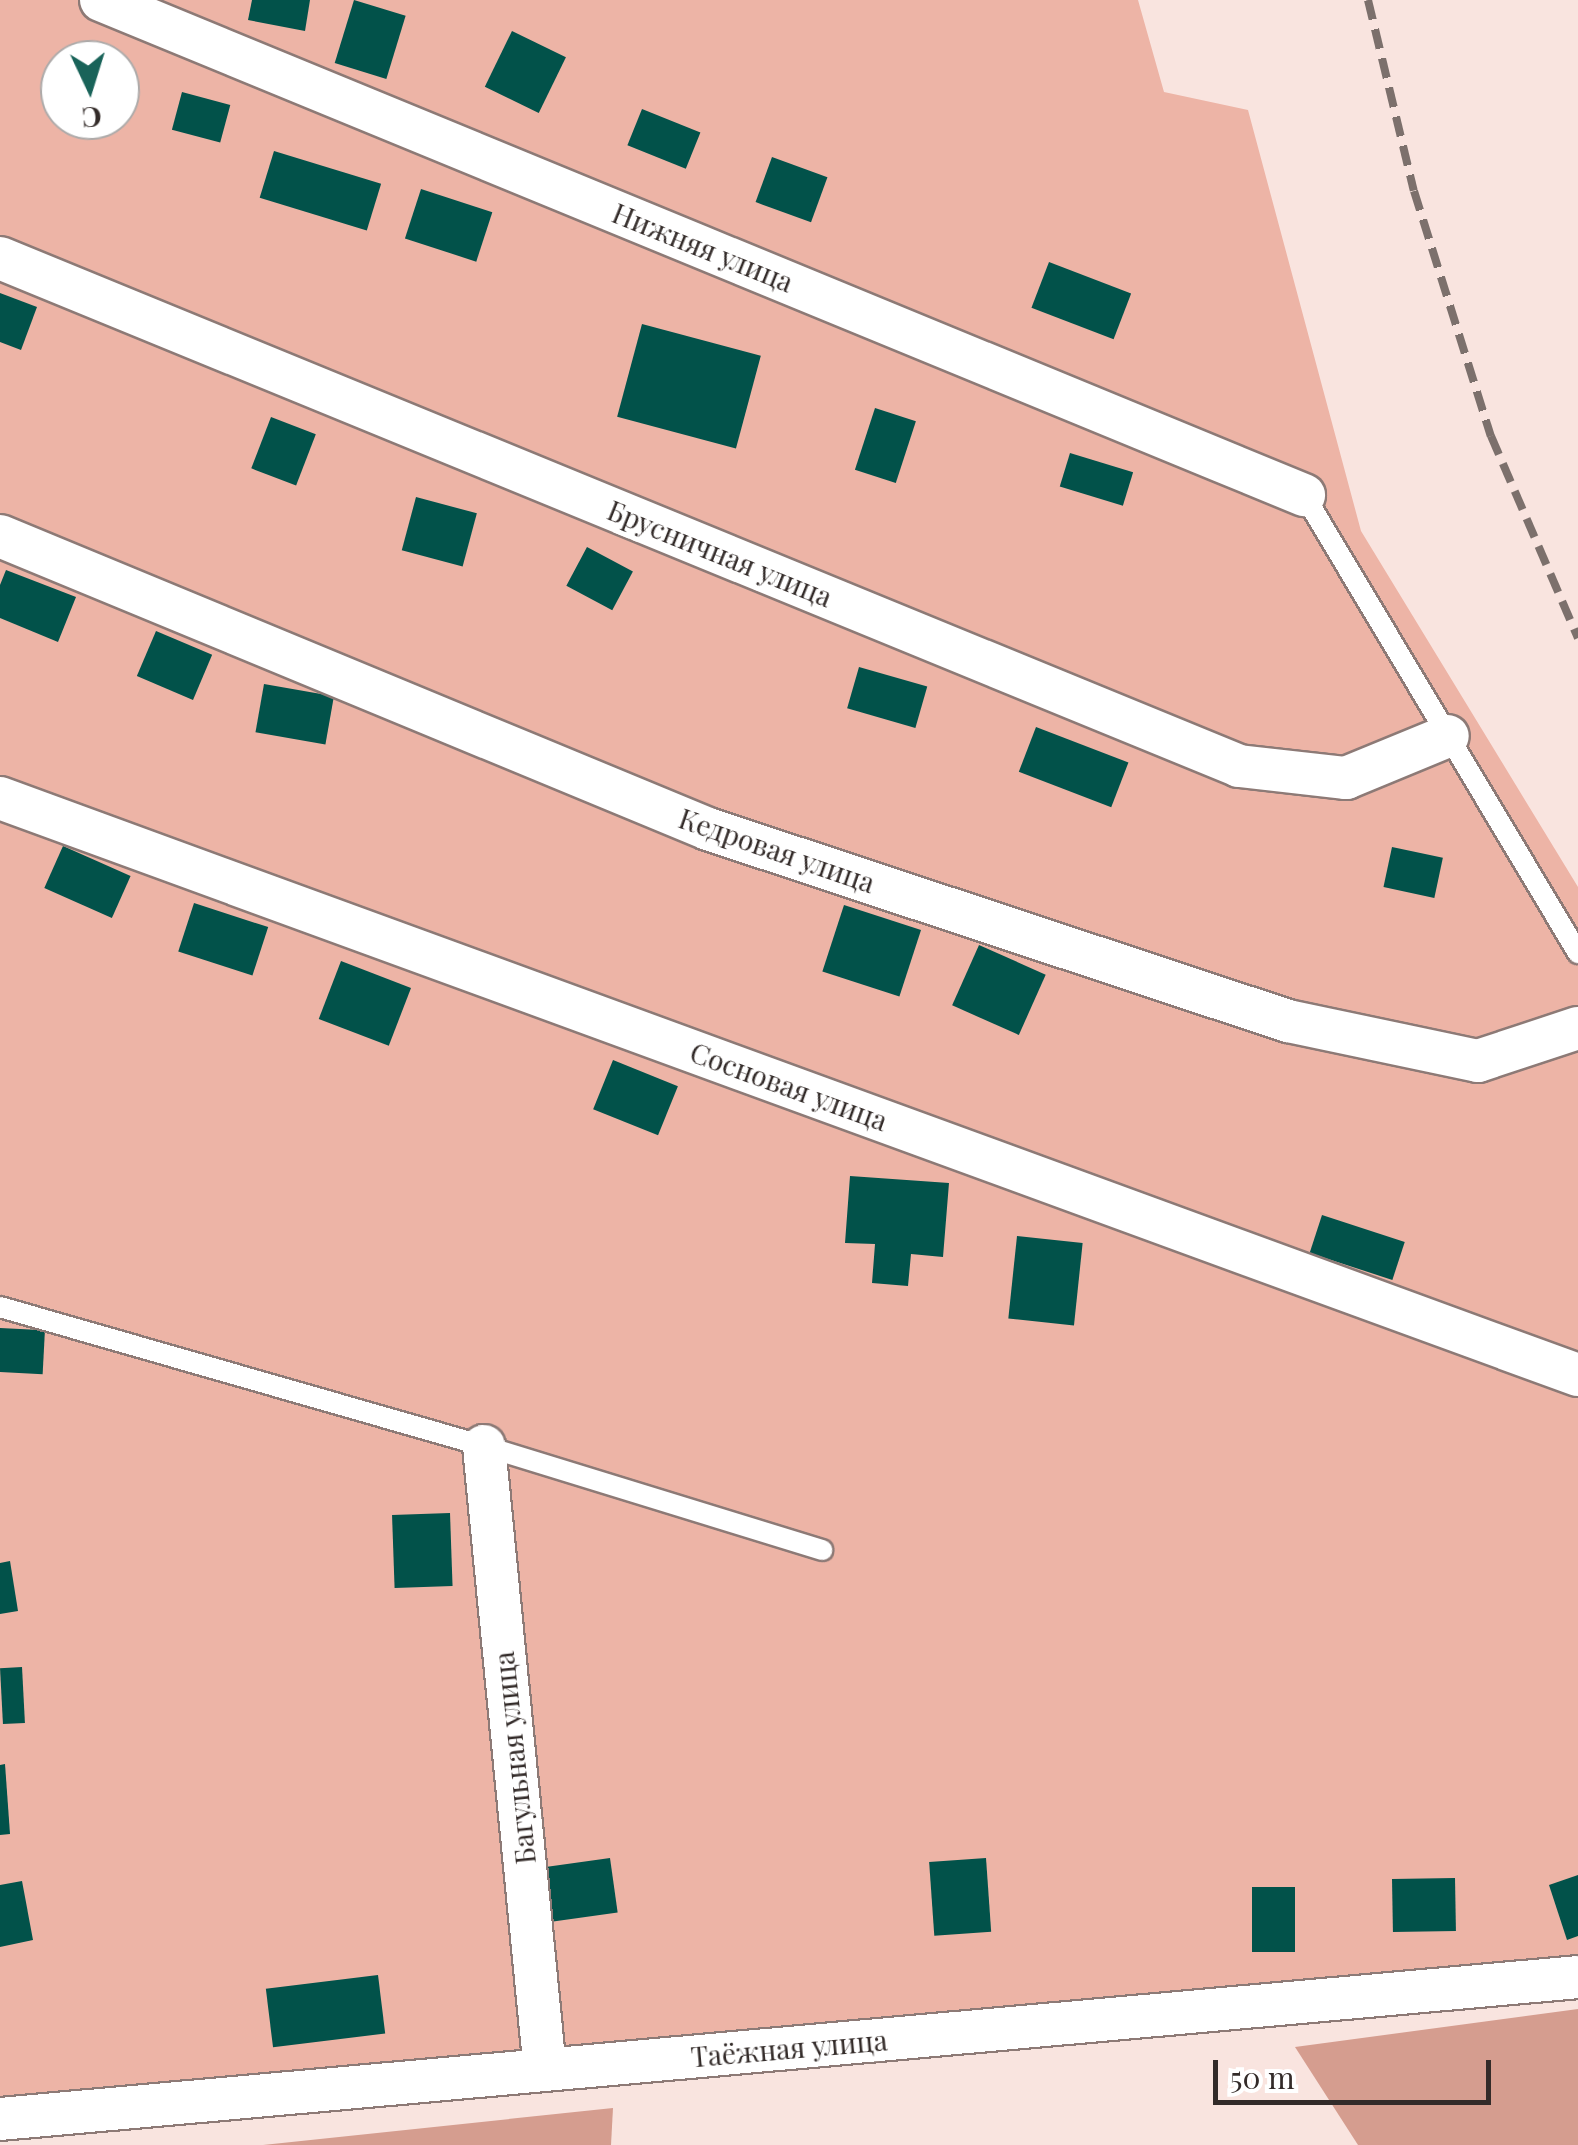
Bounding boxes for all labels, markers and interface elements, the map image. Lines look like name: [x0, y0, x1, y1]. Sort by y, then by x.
north arrow: [40, 40, 140, 140]
text: С: [81, 99, 103, 138]
street label: Нижняя улица: [608, 195, 798, 299]
street label: Брусничная улица: [603, 493, 837, 613]
street label: Кедровая улица: [675, 801, 879, 899]
street label: Сосновая улица: [686, 1035, 892, 1137]
street label: Багульная улица: [486, 1650, 542, 1866]
street label: Таёжная улица: [689, 2023, 889, 2073]
scale bar: [1218, 2040, 1496, 2102]
text: 50 m: [1230, 2057, 1295, 2097]

